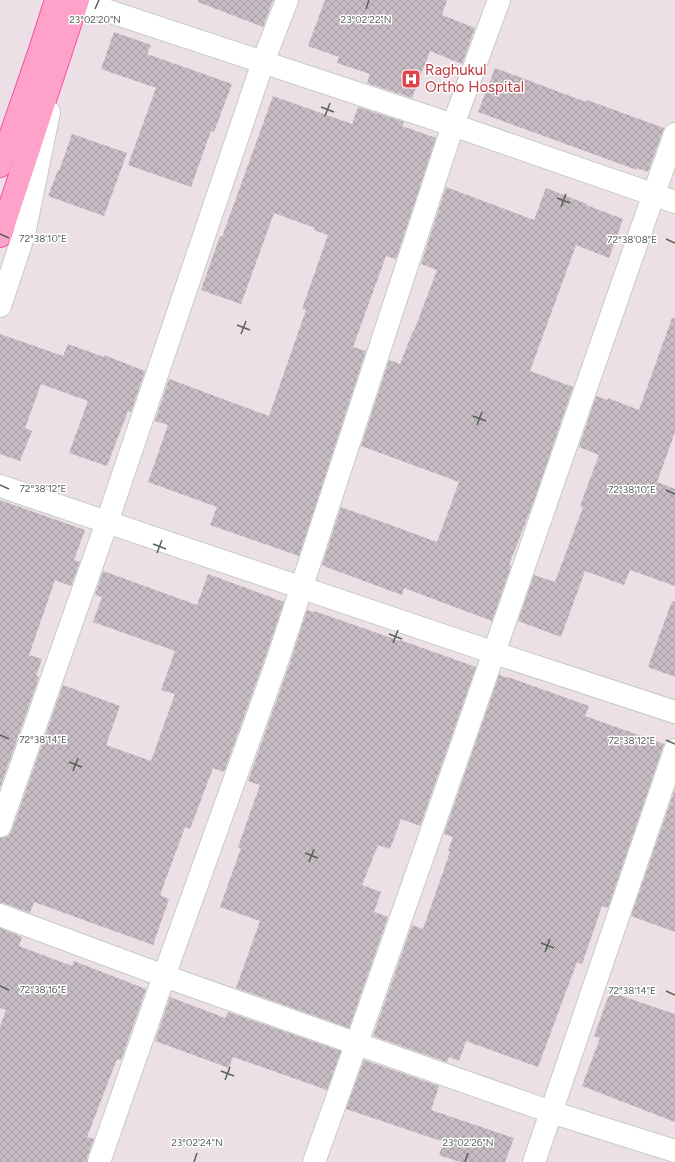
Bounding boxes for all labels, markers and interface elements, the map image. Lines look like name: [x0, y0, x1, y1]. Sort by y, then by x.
text: 23°02'20"N: [69, 13, 121, 26]
text: 23°02'22"N: [341, 13, 391, 26]
place label: Raghukul Ortho Hospital: [425, 61, 524, 96]
hospital icon: Raghukul Ortho Hospital: [400, 68, 422, 90]
text: 72°38'10"E: [19, 232, 67, 245]
text: 72°38'08"E: [607, 233, 657, 246]
text: 72°38'12"E: [19, 482, 67, 495]
text: 72°38'10"E: [608, 483, 656, 496]
text: 72°38'14"E: [19, 733, 67, 746]
text: 72°38'12"E: [608, 734, 656, 747]
text: 72°38'16"E: [19, 983, 67, 996]
text: 72°38'14"E: [608, 984, 656, 997]
text: 23°02'24"N: [171, 1136, 223, 1149]
text: 23°02'26"N: [443, 1136, 493, 1149]

